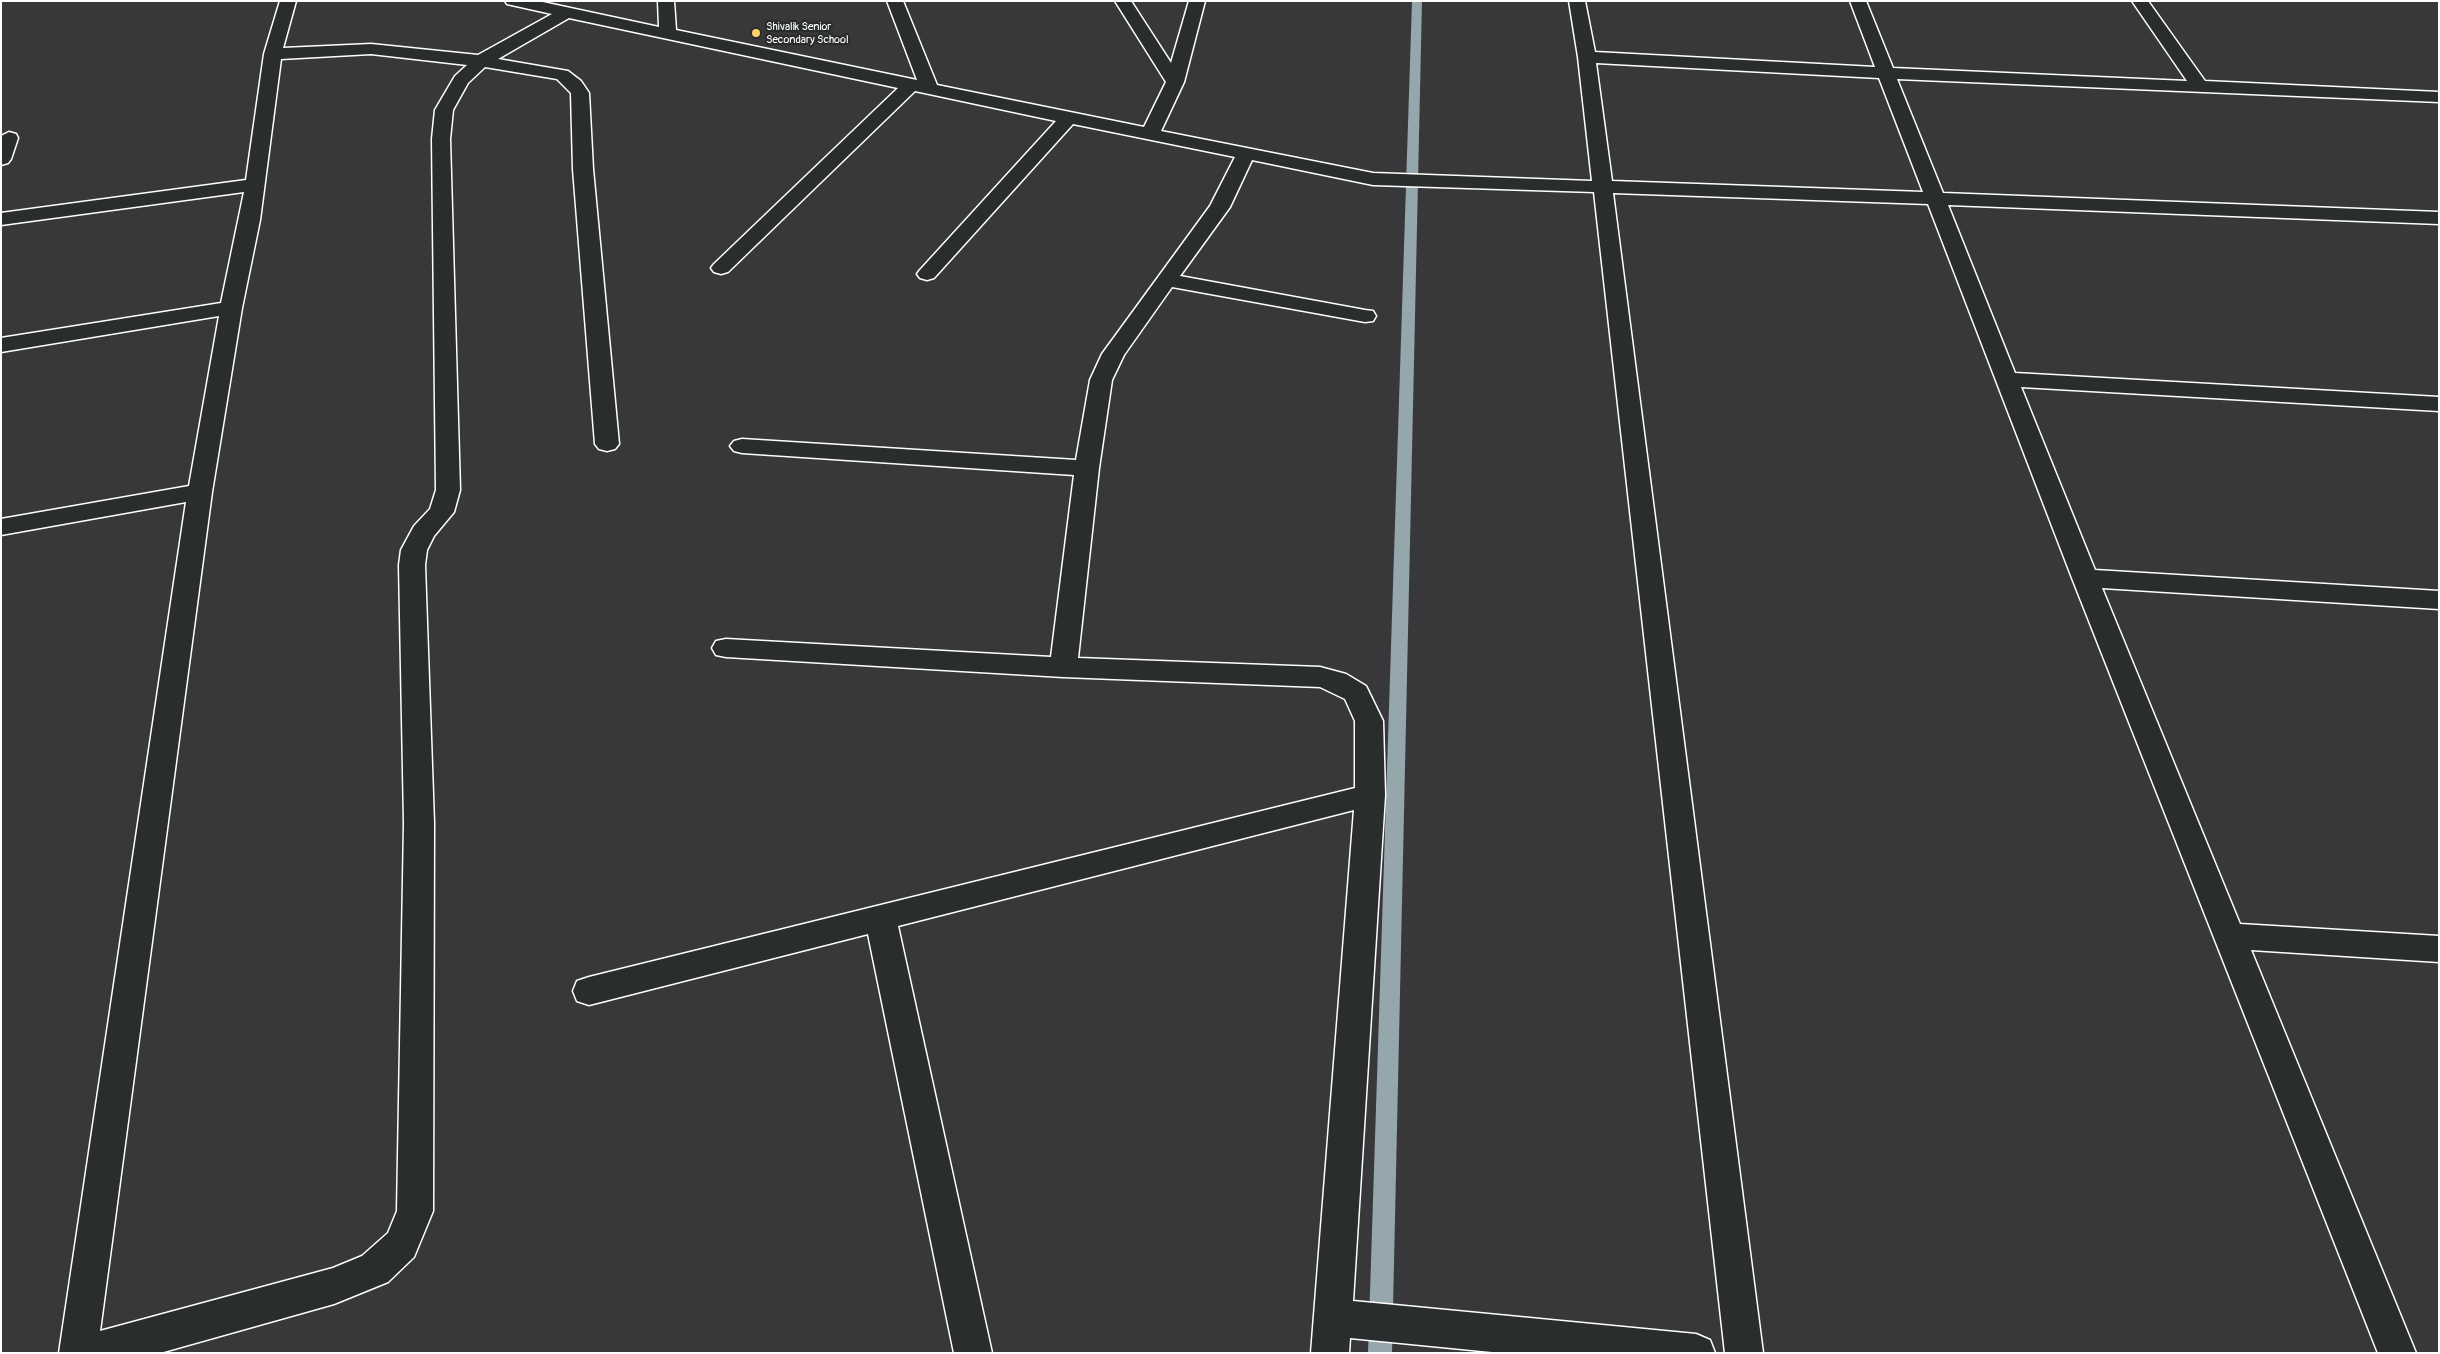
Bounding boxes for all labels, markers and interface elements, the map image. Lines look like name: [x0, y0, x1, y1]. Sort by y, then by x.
place label: Shivalik Senior Secondary School: [766, 20, 849, 46]
marker: Shivalik Senior Secondary School: [750, 27, 762, 39]

